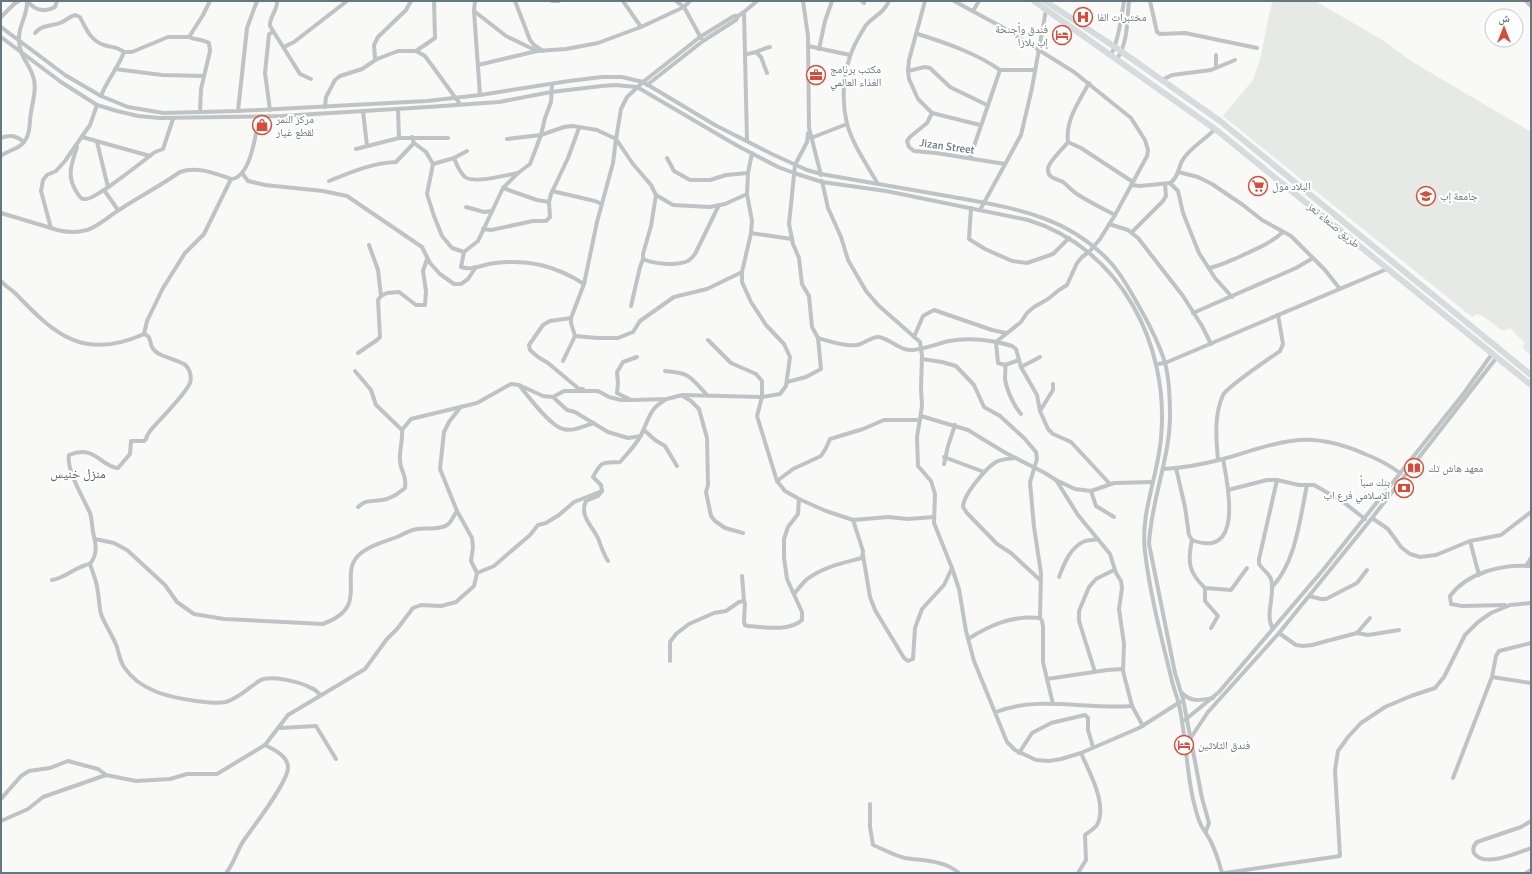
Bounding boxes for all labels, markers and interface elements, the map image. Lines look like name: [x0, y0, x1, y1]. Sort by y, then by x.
hospital icon: مختبرات الفا: [1072, 6, 1094, 28]
north arrow: [1484, 8, 1524, 48]
place label: مختبرات الفا: [1097, 11, 1146, 24]
text: ش: [1498, 12, 1510, 26]
place label: فندق وأجنحة إب بلازا: [995, 22, 1048, 50]
hotel icon: فندق وأجنحة إب بلازا: [1051, 24, 1073, 46]
place label: مكتب برنامج الغذاء العالمي: [830, 63, 881, 91]
office icon: مكتب برنامج الغذاء العالمي: [805, 64, 827, 86]
place label: مركز النمر لقطع غيار: [275, 113, 314, 139]
shop icon: مركز النمر لقطع غيار: [251, 114, 273, 136]
street label: Jizan Street: [919, 136, 975, 157]
supermarket icon: البلاد مول: [1247, 175, 1269, 197]
place label: البلاد مول: [1272, 180, 1311, 193]
school or university icon: جامعة إب: [1415, 185, 1437, 207]
place label: جامعة إب: [1440, 190, 1478, 204]
street label: طريق صنعاء تعز: [1304, 199, 1362, 251]
library icon: معهد هاش تك: [1403, 457, 1425, 479]
place label: معهد هاش تك: [1428, 462, 1483, 475]
district label: منزل خنيس: [50, 466, 106, 482]
place label: بنك سبأ الإسلامي فرع اب: [1324, 475, 1390, 504]
bank icon: بنك سبأ الإسلامي فرع اب: [1393, 477, 1415, 499]
hotel icon: فندق الثلاثين: [1173, 734, 1195, 756]
place label: فندق الثلاثين: [1198, 739, 1251, 752]

